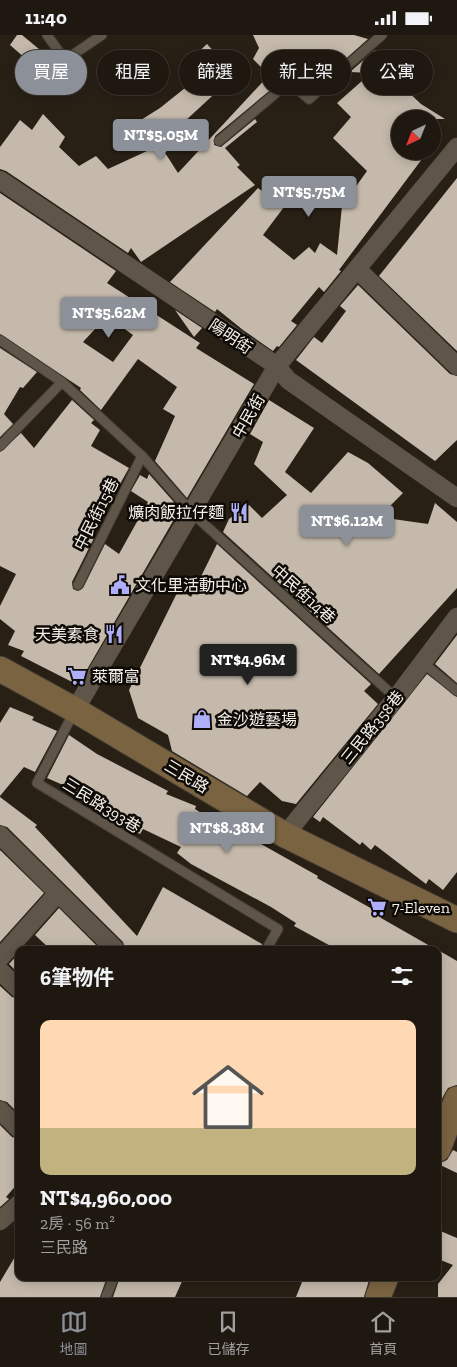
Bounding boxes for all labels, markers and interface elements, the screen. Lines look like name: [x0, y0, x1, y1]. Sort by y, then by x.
text: 11:40: [25, 6, 67, 29]
chip: 買屋: [15, 50, 87, 95]
chip: 租屋: [97, 50, 169, 95]
chip: 篩選: [179, 50, 251, 95]
chip: 新上架: [261, 50, 351, 95]
chip: 公寓: [361, 50, 433, 95]
north arrow: [391, 110, 441, 160]
map controls: [391, 110, 441, 160]
pin: NT$5.05M: [109, 119, 213, 161]
text: NT$5.05M: [124, 125, 198, 144]
pin: NT$5.75M: [257, 175, 361, 218]
text: NT$5.75M: [273, 182, 345, 201]
pin: NT$5.62M: [57, 297, 161, 339]
text: NT$5.62M: [72, 303, 146, 322]
street label: 陽明街: [206, 315, 256, 358]
street label: 中民街: [228, 391, 269, 442]
street label: 中民街15巷: [70, 475, 123, 553]
restaurant icon: 爌肉飯拉仔麵: [228, 501, 250, 523]
place label: 爌肉飯拉仔麵: [128, 503, 224, 522]
pin: NT$6.12M: [295, 505, 399, 547]
text: NT$6.12M: [311, 511, 383, 530]
street label: 中民街14巷: [268, 561, 339, 628]
public building icon: 文化里活動中心: [109, 574, 131, 596]
place label: 文化里活動中心: [135, 576, 247, 595]
restaurant icon: 天美素食: [103, 623, 125, 645]
place label: 天美素食: [35, 625, 99, 644]
pin: NT$4.96M: [196, 643, 300, 686]
text: NT$4.96M: [211, 650, 285, 669]
supermarket icon: 萊爾富: [66, 665, 88, 687]
place label: 萊爾富: [92, 667, 140, 686]
street label: 三民路358巷: [337, 687, 408, 768]
shop icon: 金沙遊藝場: [191, 708, 213, 730]
place label: 金沙遊藝場: [217, 710, 297, 729]
street label: 三民路: [161, 756, 212, 797]
street label: 三民路393巷: [59, 774, 144, 837]
pin: NT$8.38M: [175, 811, 279, 854]
text: NT$8.38M: [190, 818, 264, 837]
supermarket icon: 7-Eleven: [366, 896, 388, 918]
place label: 7-Eleven: [392, 898, 451, 917]
icon: filters: [388, 962, 416, 990]
text: 6筆物件: [40, 965, 114, 990]
icon: home: [183, 1052, 273, 1142]
text: NT$4,960,000: [40, 1185, 172, 1210]
text: 2房 · 56 m²: [40, 1214, 115, 1233]
text: 三民路: [40, 1238, 88, 1257]
tab: 地圖: [60, 1308, 88, 1358]
tab: 已儲存: [207, 1308, 249, 1358]
tab: 首頁: [369, 1308, 397, 1358]

